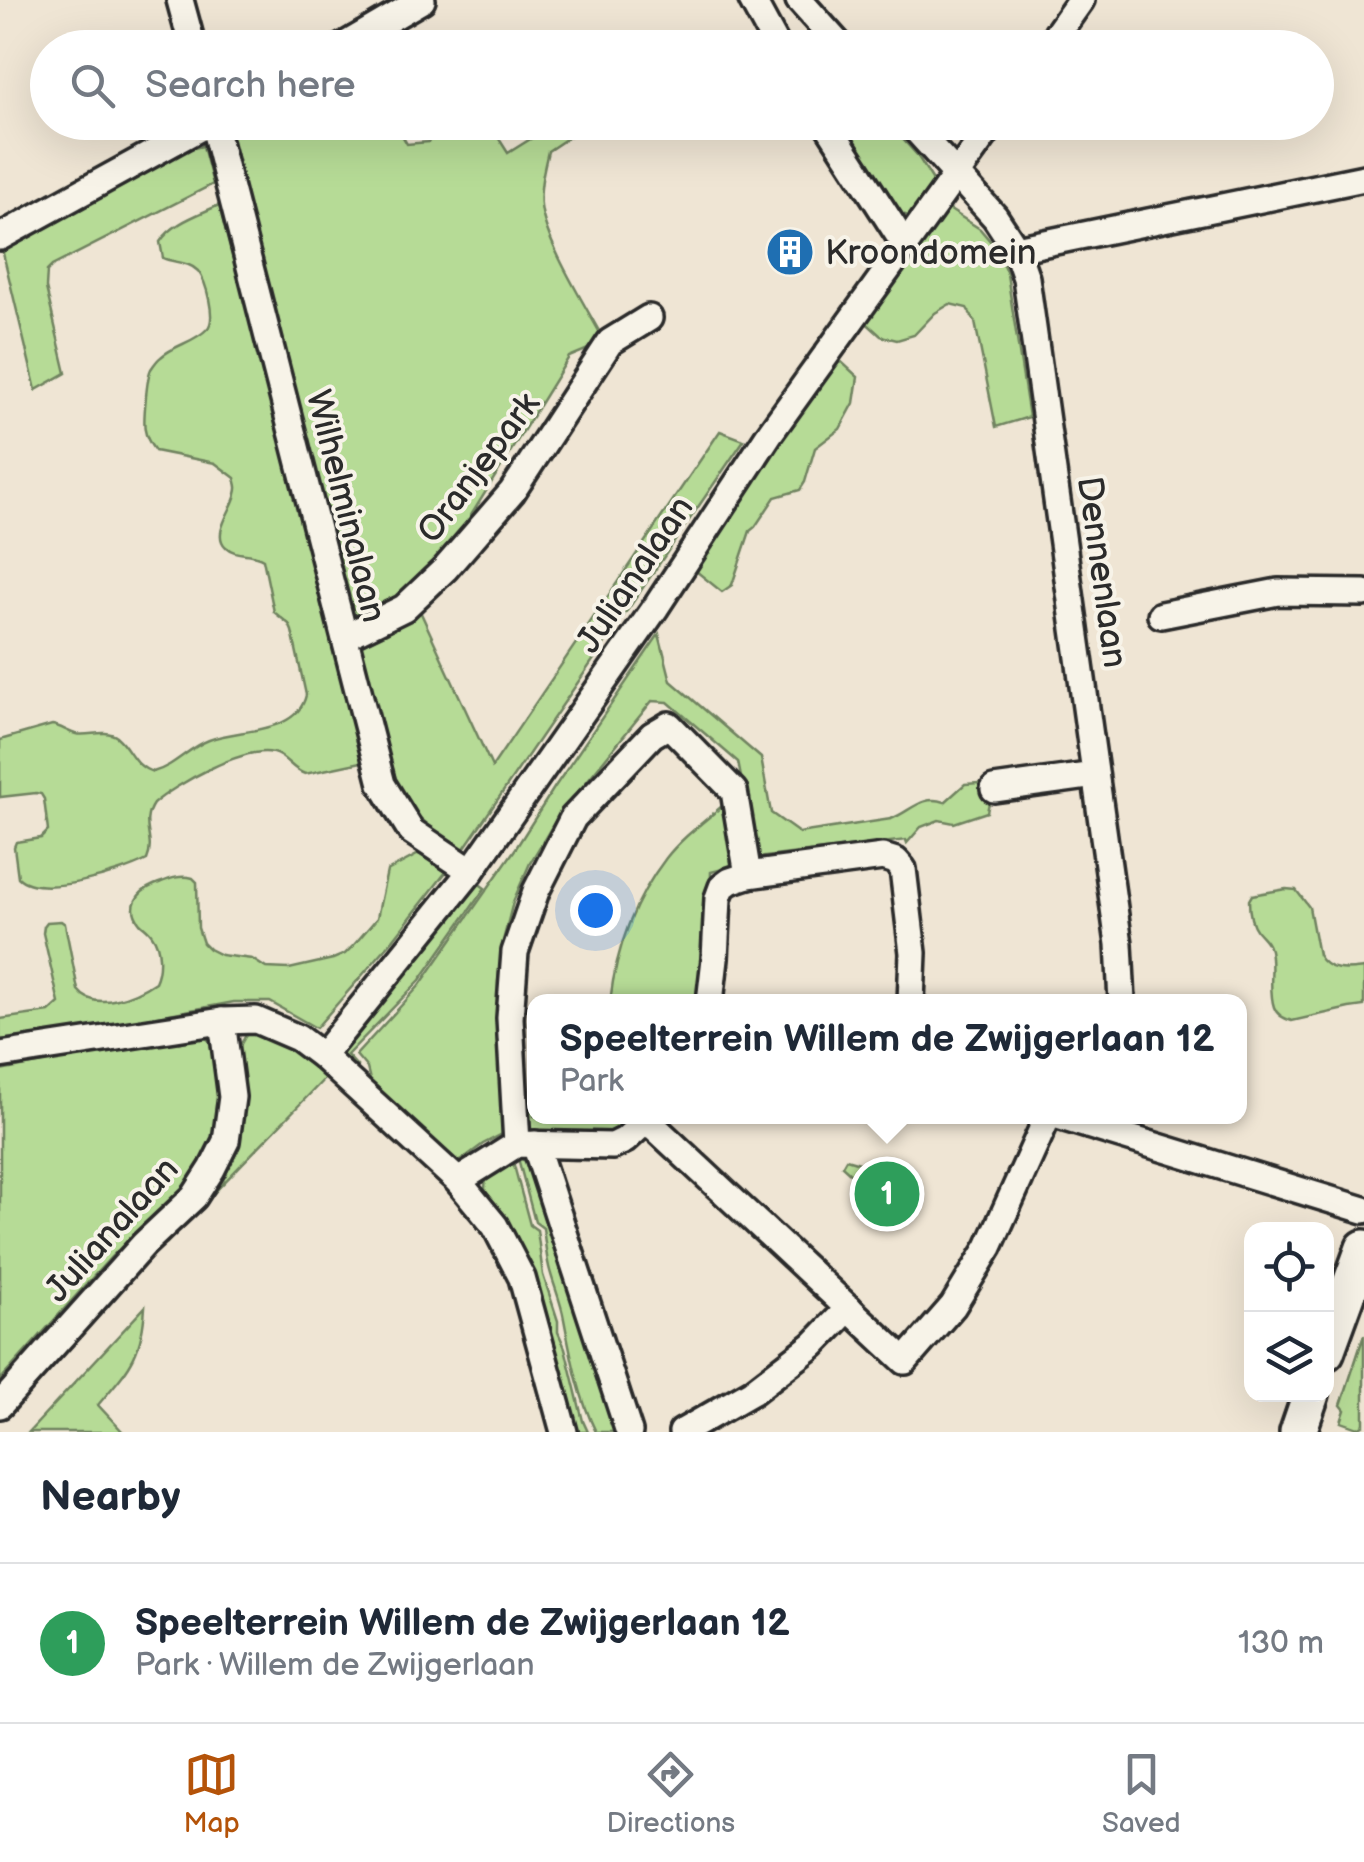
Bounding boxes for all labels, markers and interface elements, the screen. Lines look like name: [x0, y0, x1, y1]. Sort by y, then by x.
search box: [30, 30, 1334, 140]
icon: search: [65, 58, 120, 113]
text: Search here: [145, 63, 356, 108]
building icon: Kroondomein: [764, 226, 816, 278]
place label: Kroondomein: [825, 232, 1037, 275]
street label: Oranjepark: [409, 384, 550, 552]
street label: Wilhelminalaan: [296, 386, 395, 627]
street label: Dennenlaan: [1067, 474, 1136, 671]
street label: Julianalaan: [567, 488, 703, 661]
your location: [570, 885, 621, 936]
popup: [527, 994, 1247, 1124]
text: Speelterrein Willem de Zwijgerlaan 12: [560, 1017, 1214, 1062]
text: Park: [560, 1062, 624, 1101]
street label: Julianalaan: [36, 1149, 188, 1311]
pin: 1: [854, 1156, 920, 1232]
map controls: [1244, 1222, 1334, 1402]
button: locate: [1244, 1222, 1334, 1312]
button: layers: [1244, 1312, 1334, 1402]
text: Nearby: [40, 1472, 180, 1523]
text: Speelterrein Willem de Zwijgerlaan 12: [135, 1601, 790, 1646]
text: 1: [66, 1624, 79, 1663]
text: 130 m: [1238, 1624, 1324, 1663]
text: Park · Willem de Zwijgerlaan: [135, 1646, 534, 1685]
tab: Map: [183, 1747, 240, 1840]
tab: Directions: [606, 1747, 735, 1840]
tab: Saved: [1102, 1747, 1181, 1840]

